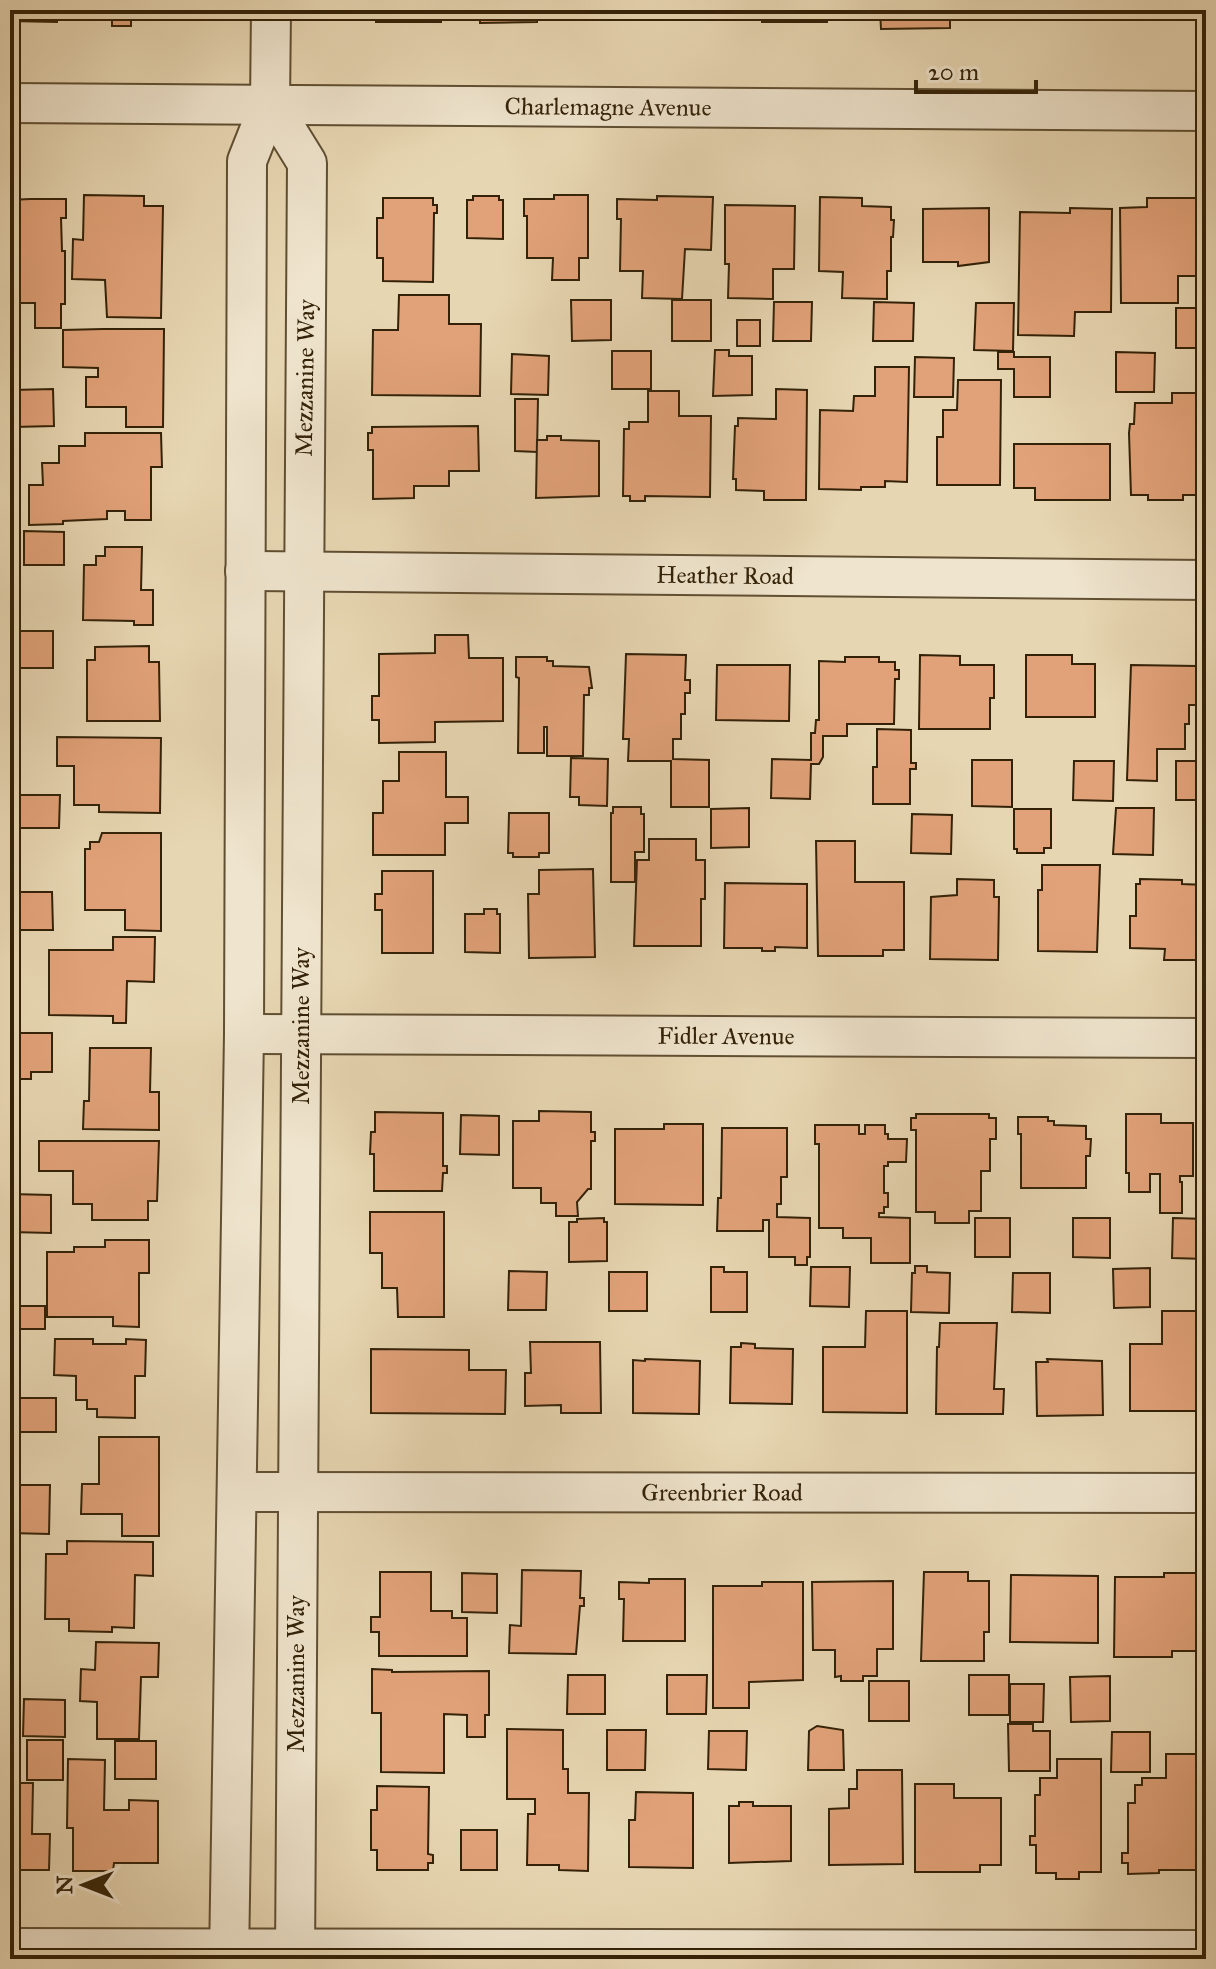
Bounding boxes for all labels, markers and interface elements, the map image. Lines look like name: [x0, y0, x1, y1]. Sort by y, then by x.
scale bar: [916, 44, 1036, 94]
text: 20 m: [928, 57, 979, 87]
street label: Charlemagne Avenue: [504, 91, 712, 123]
street label: Mezzanine Way: [289, 298, 321, 457]
street label: Heather Road: [656, 560, 794, 591]
street label: Mezzanine Way: [286, 947, 316, 1105]
street label: Fidler Avenue: [657, 1021, 795, 1051]
street label: Greenbrier Road: [641, 1477, 803, 1508]
street label: Mezzanine Way: [281, 1595, 311, 1753]
north arrow: [44, 1845, 124, 1925]
text: N: [51, 1875, 78, 1894]

